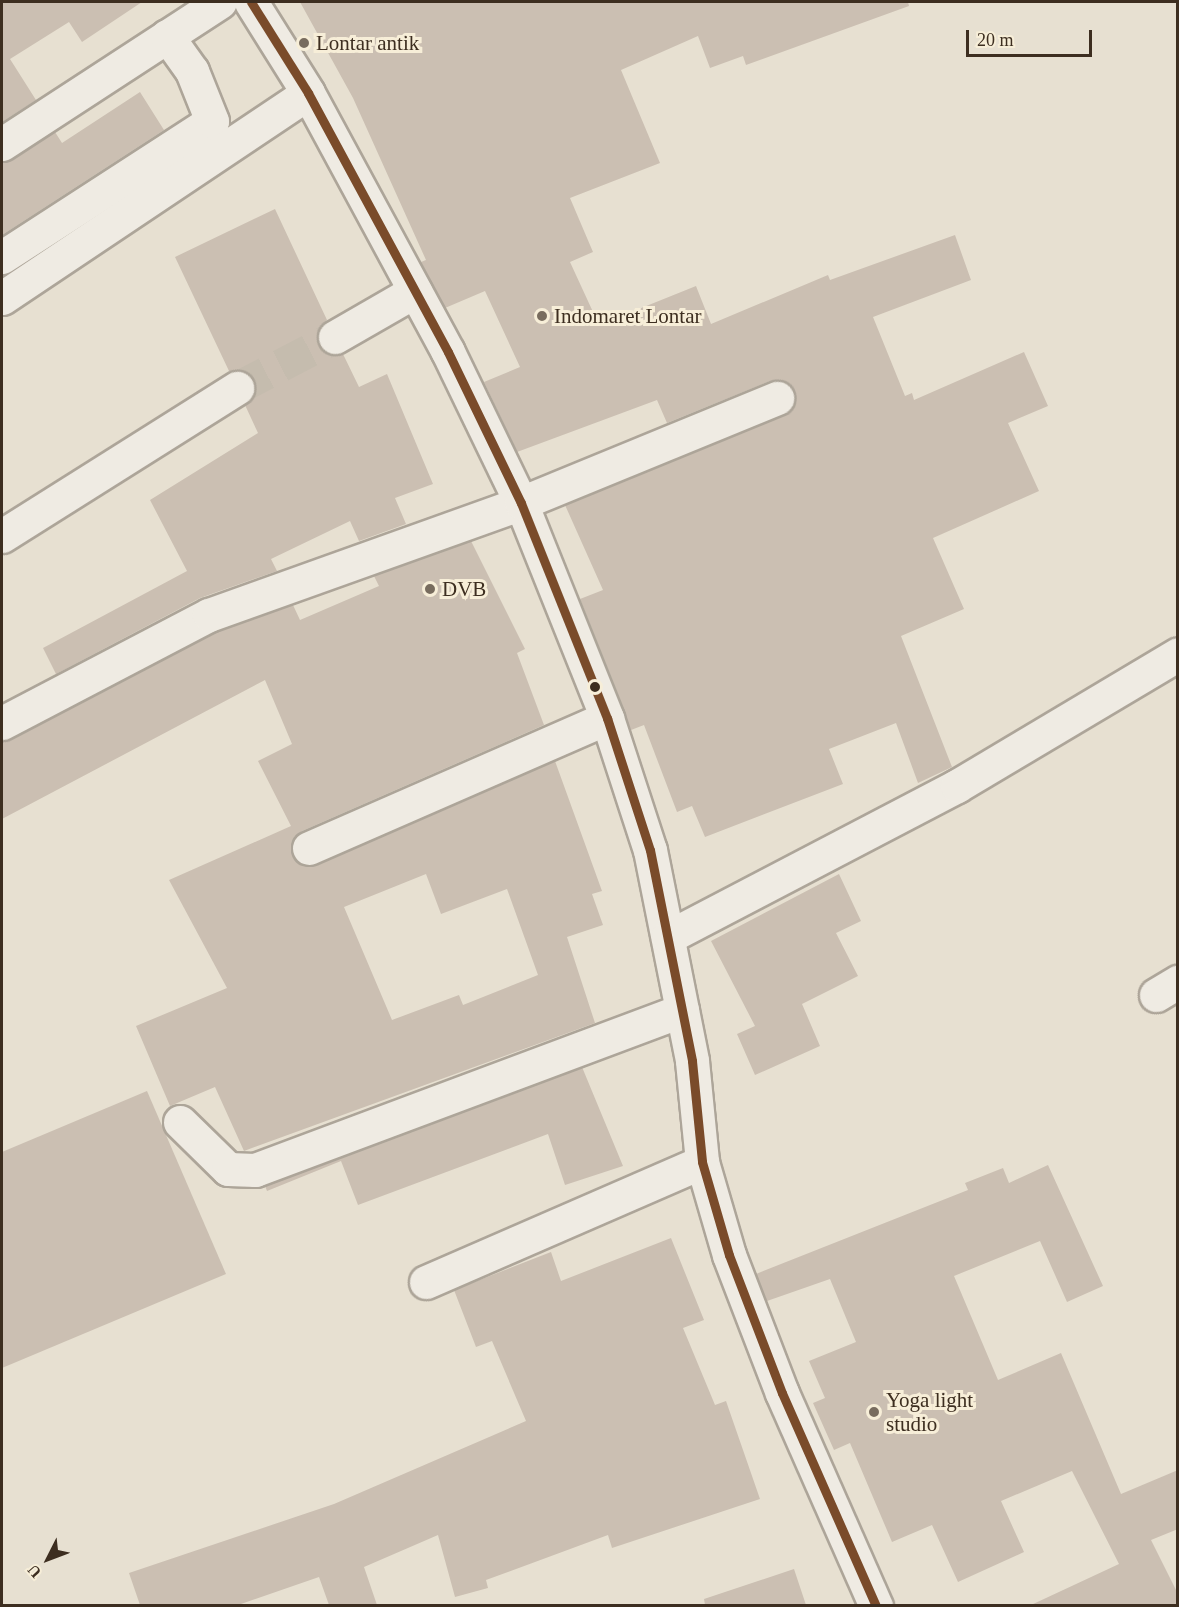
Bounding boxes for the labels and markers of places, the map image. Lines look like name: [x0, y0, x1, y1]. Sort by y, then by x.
place label: Lontar antik: [316, 30, 419, 56]
marker: Lontar antik: [297, 36, 311, 50]
place label: Indomaret Lontar: [554, 303, 702, 329]
marker: Indomaret Lontar: [535, 309, 549, 323]
place label: DVB: [442, 576, 486, 602]
marker: DVB: [423, 582, 437, 596]
unlabelled marker: [589, 681, 601, 693]
place label: Yoga light studio: [886, 1387, 973, 1437]
marker: Yoga light studio: [867, 1405, 881, 1419]

